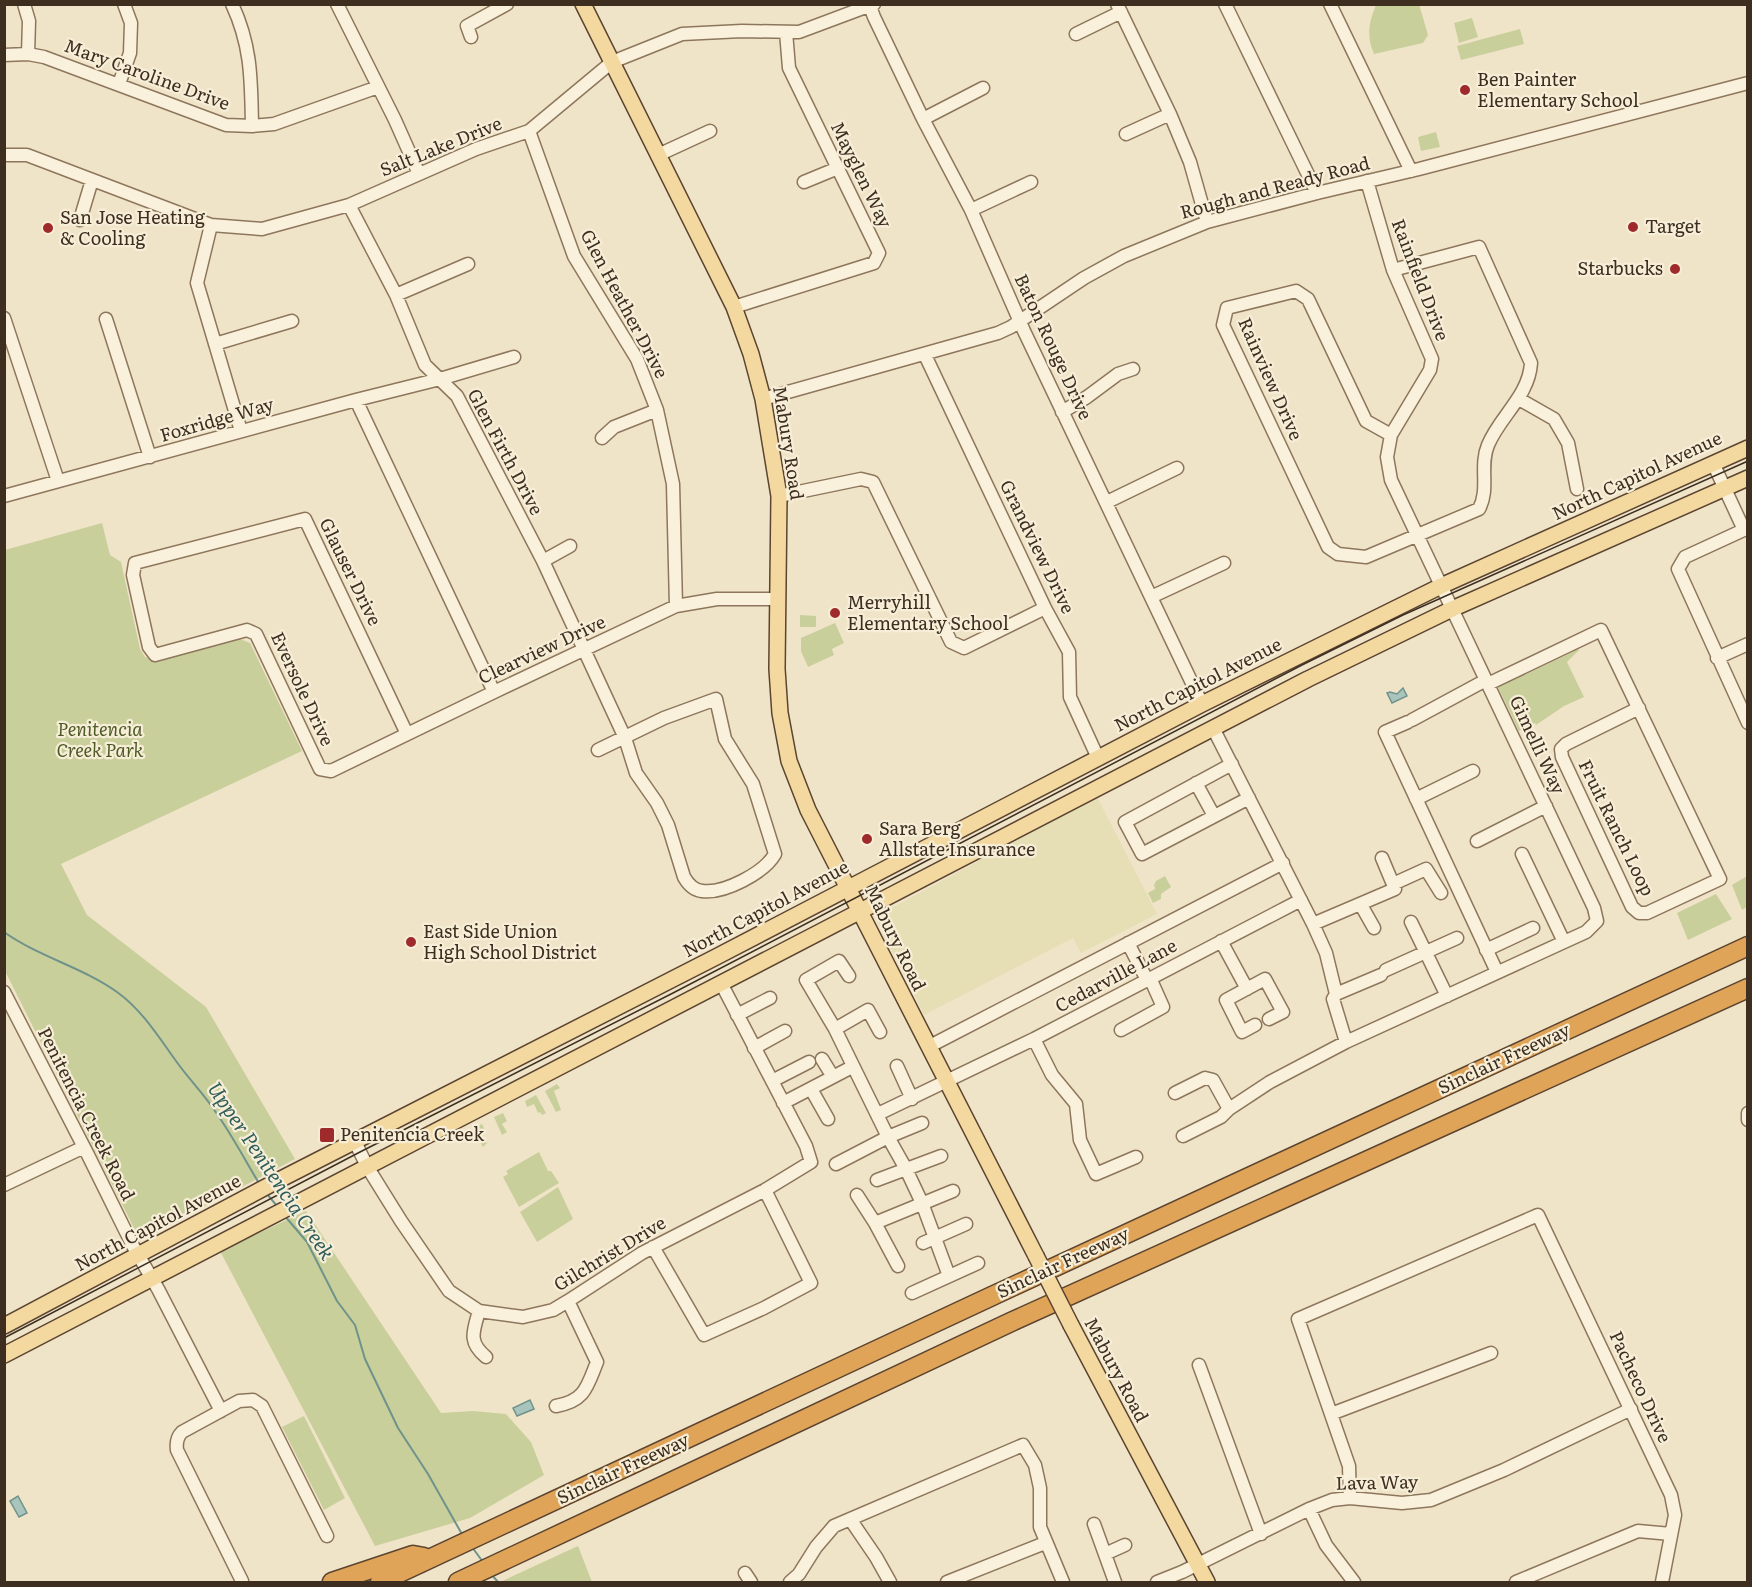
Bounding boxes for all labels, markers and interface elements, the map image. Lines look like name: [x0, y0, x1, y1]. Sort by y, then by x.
street label: Mary Caroline Drive: [61, 31, 234, 116]
place label: Ben Painter Elementary School: [1477, 65, 1639, 113]
marker: Ben Painter Elementary School: [1458, 83, 1472, 97]
street label: Salt Lake Drive: [375, 109, 505, 182]
street label: Mayglen Way: [825, 117, 900, 233]
street label: Rough and Ready Road: [1177, 148, 1372, 225]
place label: San Jose Heating & Cooling: [60, 203, 206, 251]
place label: Target: [1645, 212, 1702, 239]
street label: Rainfield Drive: [1386, 215, 1457, 344]
marker: Target: [1626, 220, 1640, 234]
marker: San Jose Heating & Cooling: [41, 221, 55, 235]
street label: Glen Heather Drive: [575, 224, 676, 383]
place label: Starbucks: [1577, 254, 1663, 281]
marker: Starbucks: [1668, 262, 1682, 276]
street label: Baton Rouge Drive: [1009, 269, 1100, 424]
street label: Rainview Drive: [1232, 313, 1311, 444]
street label: Glen Firth Drive: [462, 383, 551, 519]
street label: Mabury Road: [767, 384, 812, 502]
street label: Foxridge Way: [156, 389, 277, 448]
street label: North Capitol Avenue: [1547, 423, 1726, 526]
street label: Grandview Drive: [994, 475, 1082, 618]
street label: Glauser Drive: [314, 513, 389, 630]
place label: Merryhill Elementary School: [847, 588, 1009, 636]
marker: Merryhill Elementary School: [828, 606, 842, 620]
street label: Clearview Drive: [473, 607, 610, 690]
street label: Eversole Drive: [265, 627, 342, 750]
street label: North Capitol Avenue: [1109, 630, 1286, 738]
street label: Gimelli Way: [1504, 691, 1573, 799]
park label: Penitencia Creek Park: [57, 715, 144, 763]
street label: Fruit Ranch Loop: [1573, 754, 1662, 900]
place label: Sara Berg Allstate Insurance: [879, 814, 1035, 862]
marker: Sara Berg Allstate Insurance: [860, 832, 874, 846]
street label: North Capitol Avenue: [677, 852, 853, 963]
street label: Mabury Road: [859, 880, 934, 995]
place label: East Side Union High School District: [423, 917, 597, 965]
street label: Cedarville Lane: [1050, 931, 1181, 1018]
marker: East Side Union High School District: [404, 935, 418, 949]
street label: Sinclair Freeway: [1433, 1015, 1575, 1100]
street label: Penitencia Creek Road: [32, 1022, 143, 1205]
water label: Upper Penitencia Creek: [202, 1075, 344, 1265]
place label: Penitencia Creek: [340, 1120, 485, 1147]
marker: Penitencia Creek: [318, 1126, 336, 1144]
street label: North Capitol Avenue: [69, 1166, 245, 1277]
street label: Gilchrist Drive: [548, 1209, 670, 1297]
street label: Sinclair Freeway: [992, 1219, 1134, 1304]
street label: Mabury Road: [1078, 1312, 1156, 1427]
street label: Pacheco Drive: [1604, 1326, 1679, 1447]
street label: Sinclair Freeway: [552, 1425, 694, 1510]
street label: Lava Way: [1335, 1467, 1419, 1496]

